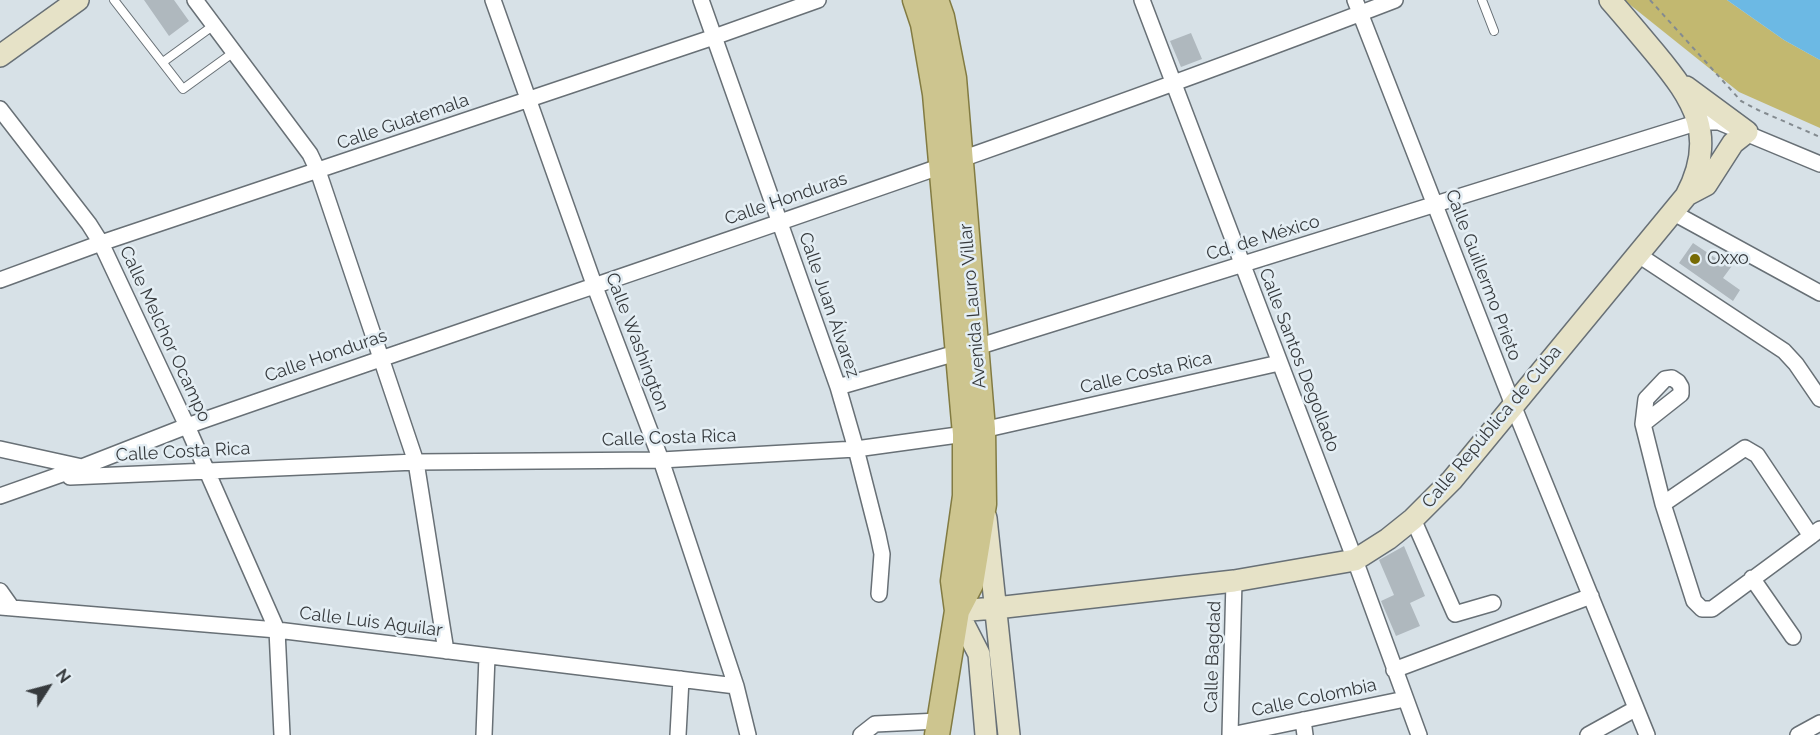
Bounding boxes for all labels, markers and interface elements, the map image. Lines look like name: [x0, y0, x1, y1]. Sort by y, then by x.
street label: Calle Guatemala: [334, 89, 472, 155]
street label: Calle Honduras: [722, 168, 850, 230]
street label: Calle Guillermo Prieto: [1440, 186, 1526, 364]
street label: Cd. de México: [1204, 211, 1322, 265]
street label: Avenida Lauro Villar: [955, 222, 991, 390]
street label: Calle Juan Álvarez: [794, 229, 864, 381]
street label: Calle Melchor Ocampo: [115, 243, 215, 425]
place label: Oxxo: [1707, 248, 1749, 270]
marker: Oxxo: [1688, 252, 1702, 266]
street label: Calle Santos Degollado: [1254, 265, 1344, 455]
street label: Calle Washington: [601, 270, 673, 414]
street label: Calle Honduras: [262, 325, 390, 387]
street label: Calle República de Cuba: [1418, 341, 1566, 513]
street label: Calle Costa Rica: [1078, 347, 1214, 399]
street label: Calle Costa Rica: [601, 425, 737, 451]
street label: Calle Costa Rica: [115, 438, 251, 466]
street label: Calle Bagdad: [1200, 601, 1226, 713]
street label: Calle Luis Aguilar: [298, 602, 444, 642]
north arrow: [18, 657, 78, 717]
text: N: [52, 666, 74, 687]
street label: Calle Colombia: [1250, 674, 1378, 722]

